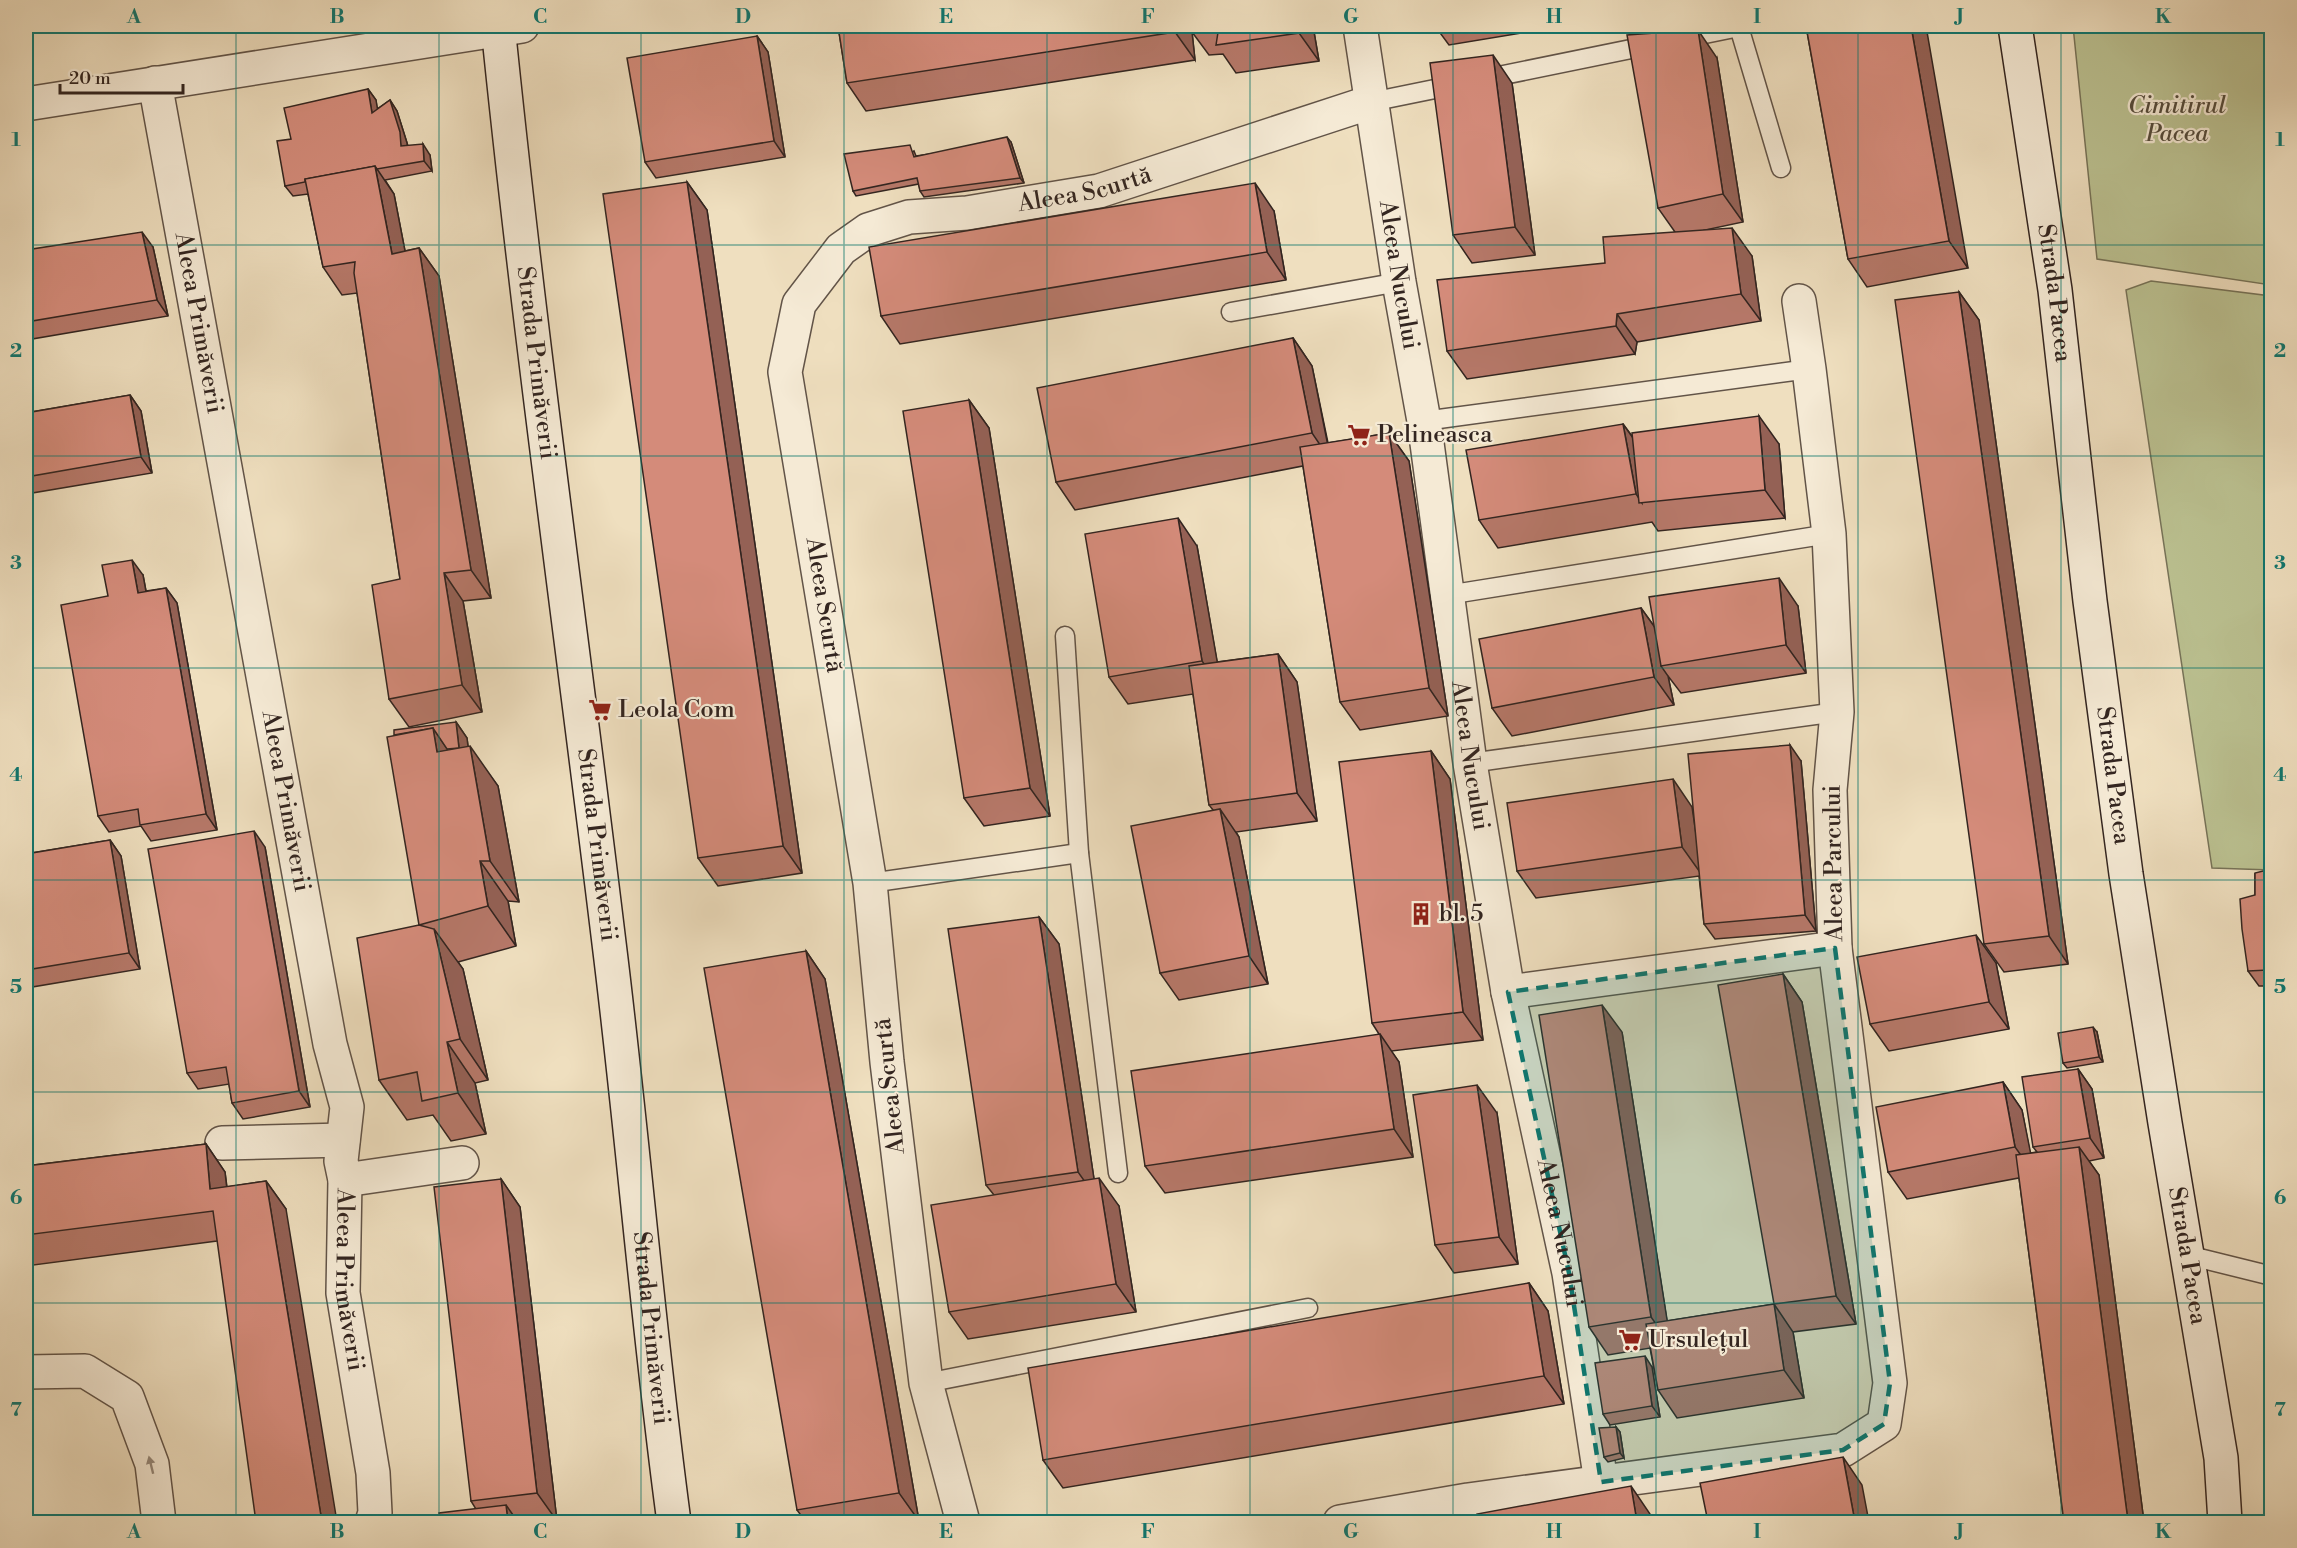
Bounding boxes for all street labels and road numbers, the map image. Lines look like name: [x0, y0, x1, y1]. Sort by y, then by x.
street label: Aleea Scurtă: [1015, 159, 1156, 219]
street label: Aleea Nucului: [1372, 197, 1426, 352]
street label: Strada Pacea: [2030, 222, 2078, 365]
street label: Aleea Primăverii: [167, 229, 230, 416]
street label: Strada Primăverii: [510, 265, 563, 461]
street label: Aleea Scurtă: [798, 534, 850, 676]
street label: Aleea Nucului: [1444, 678, 1496, 833]
street label: Strada Pacea: [2089, 705, 2137, 847]
street label: Aleea Primăverii: [254, 707, 317, 894]
street label: Strada Primăverii: [570, 747, 624, 943]
street label: Aleea Parcului: [1818, 784, 1850, 943]
street label: Aleea Scurtă: [868, 1016, 912, 1156]
street label: Aleea Nucului: [1529, 1155, 1589, 1309]
street label: Strada Pacea: [2161, 1185, 2214, 1328]
street label: Aleea Primăverii: [327, 1187, 371, 1373]
street label: Strada Primăverii: [626, 1230, 677, 1426]

